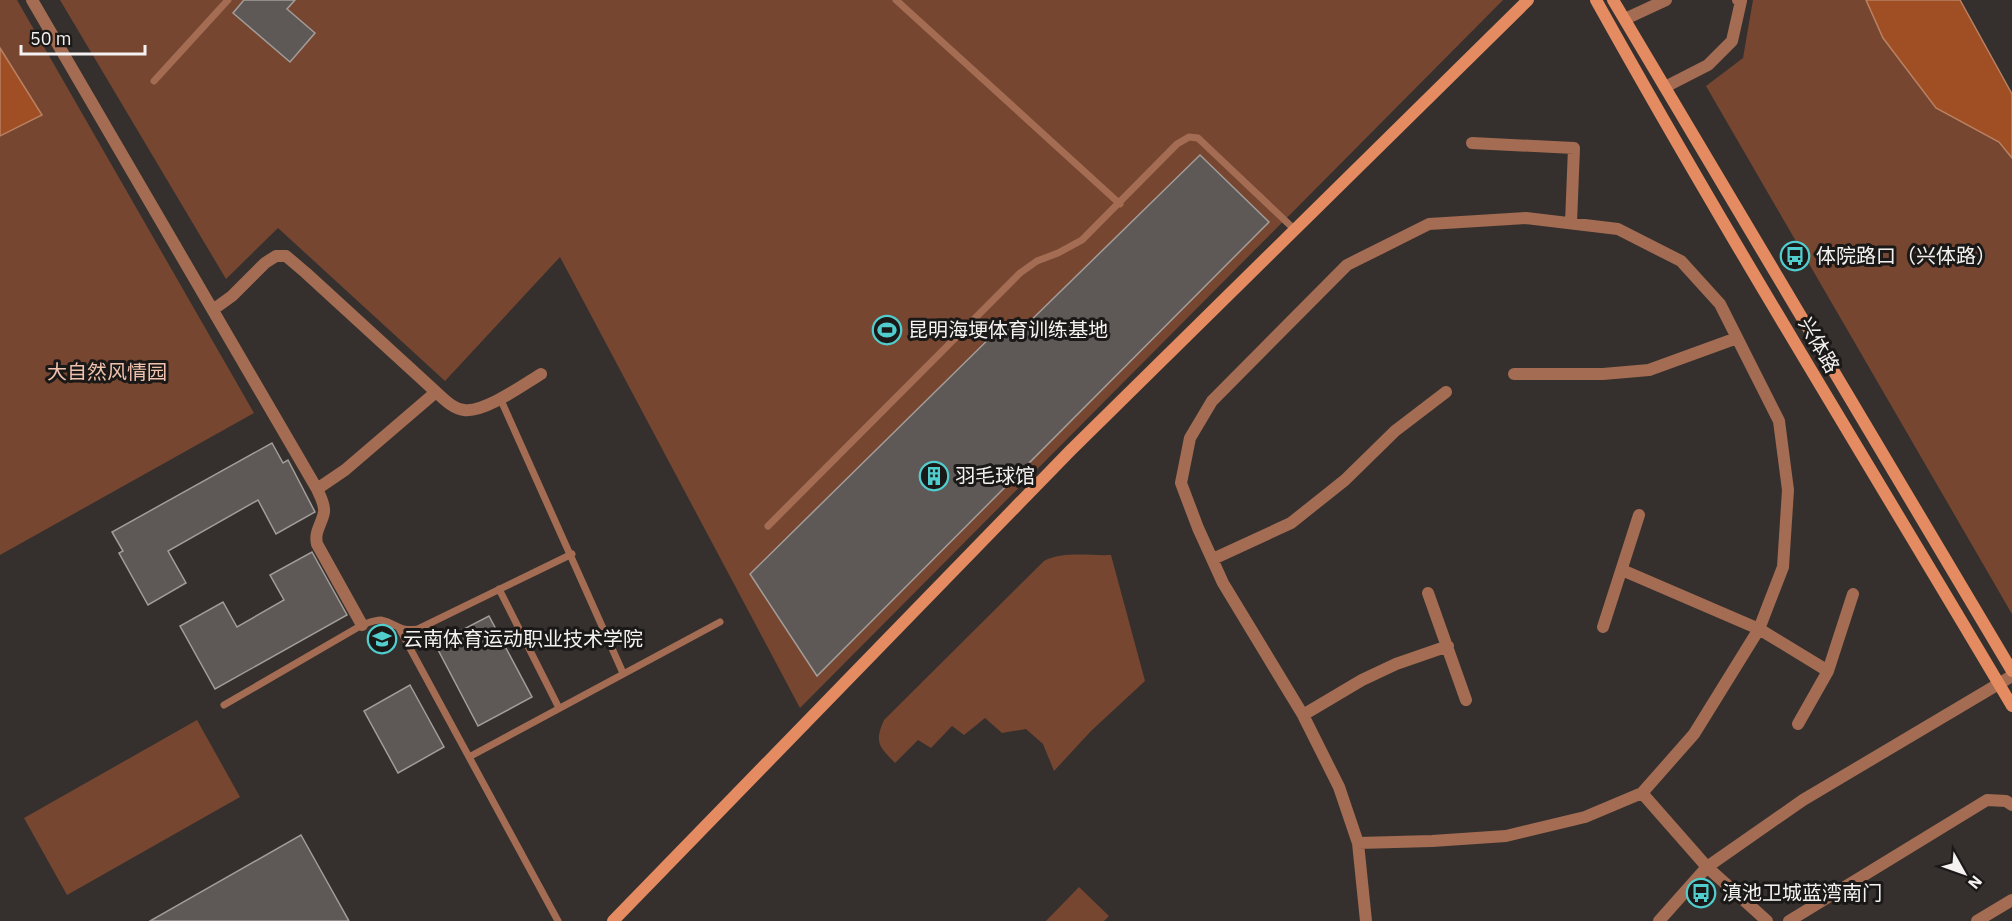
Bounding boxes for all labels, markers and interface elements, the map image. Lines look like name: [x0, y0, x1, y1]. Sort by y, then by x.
scale bar: [21, 18, 146, 56]
text: 50 m: [30, 27, 72, 50]
bus stop icon: 体院路口（兴体路）: [1779, 240, 1811, 272]
place label: 体院路口（兴体路）: [1816, 242, 1996, 269]
street label: 兴体路: [1793, 312, 1846, 377]
sports icon: 昆明海埂体育训练基地: [871, 314, 903, 346]
place label: 昆明海埂体育训练基地: [908, 316, 1108, 343]
park label: 大自然风情园: [47, 358, 167, 385]
building icon: 羽毛球馆: [918, 460, 950, 492]
place label: 羽毛球馆: [955, 462, 1035, 489]
school or university icon: 云南体育运动职业技术学院: [366, 623, 398, 655]
place label: 云南体育运动职业技术学院: [403, 625, 643, 652]
north arrow: [1934, 843, 1994, 903]
text: N: [1964, 872, 1987, 894]
bus stop icon: 滇池卫城蓝湾南门: [1685, 877, 1717, 909]
place label: 滇池卫城蓝湾南门: [1722, 879, 1882, 906]

